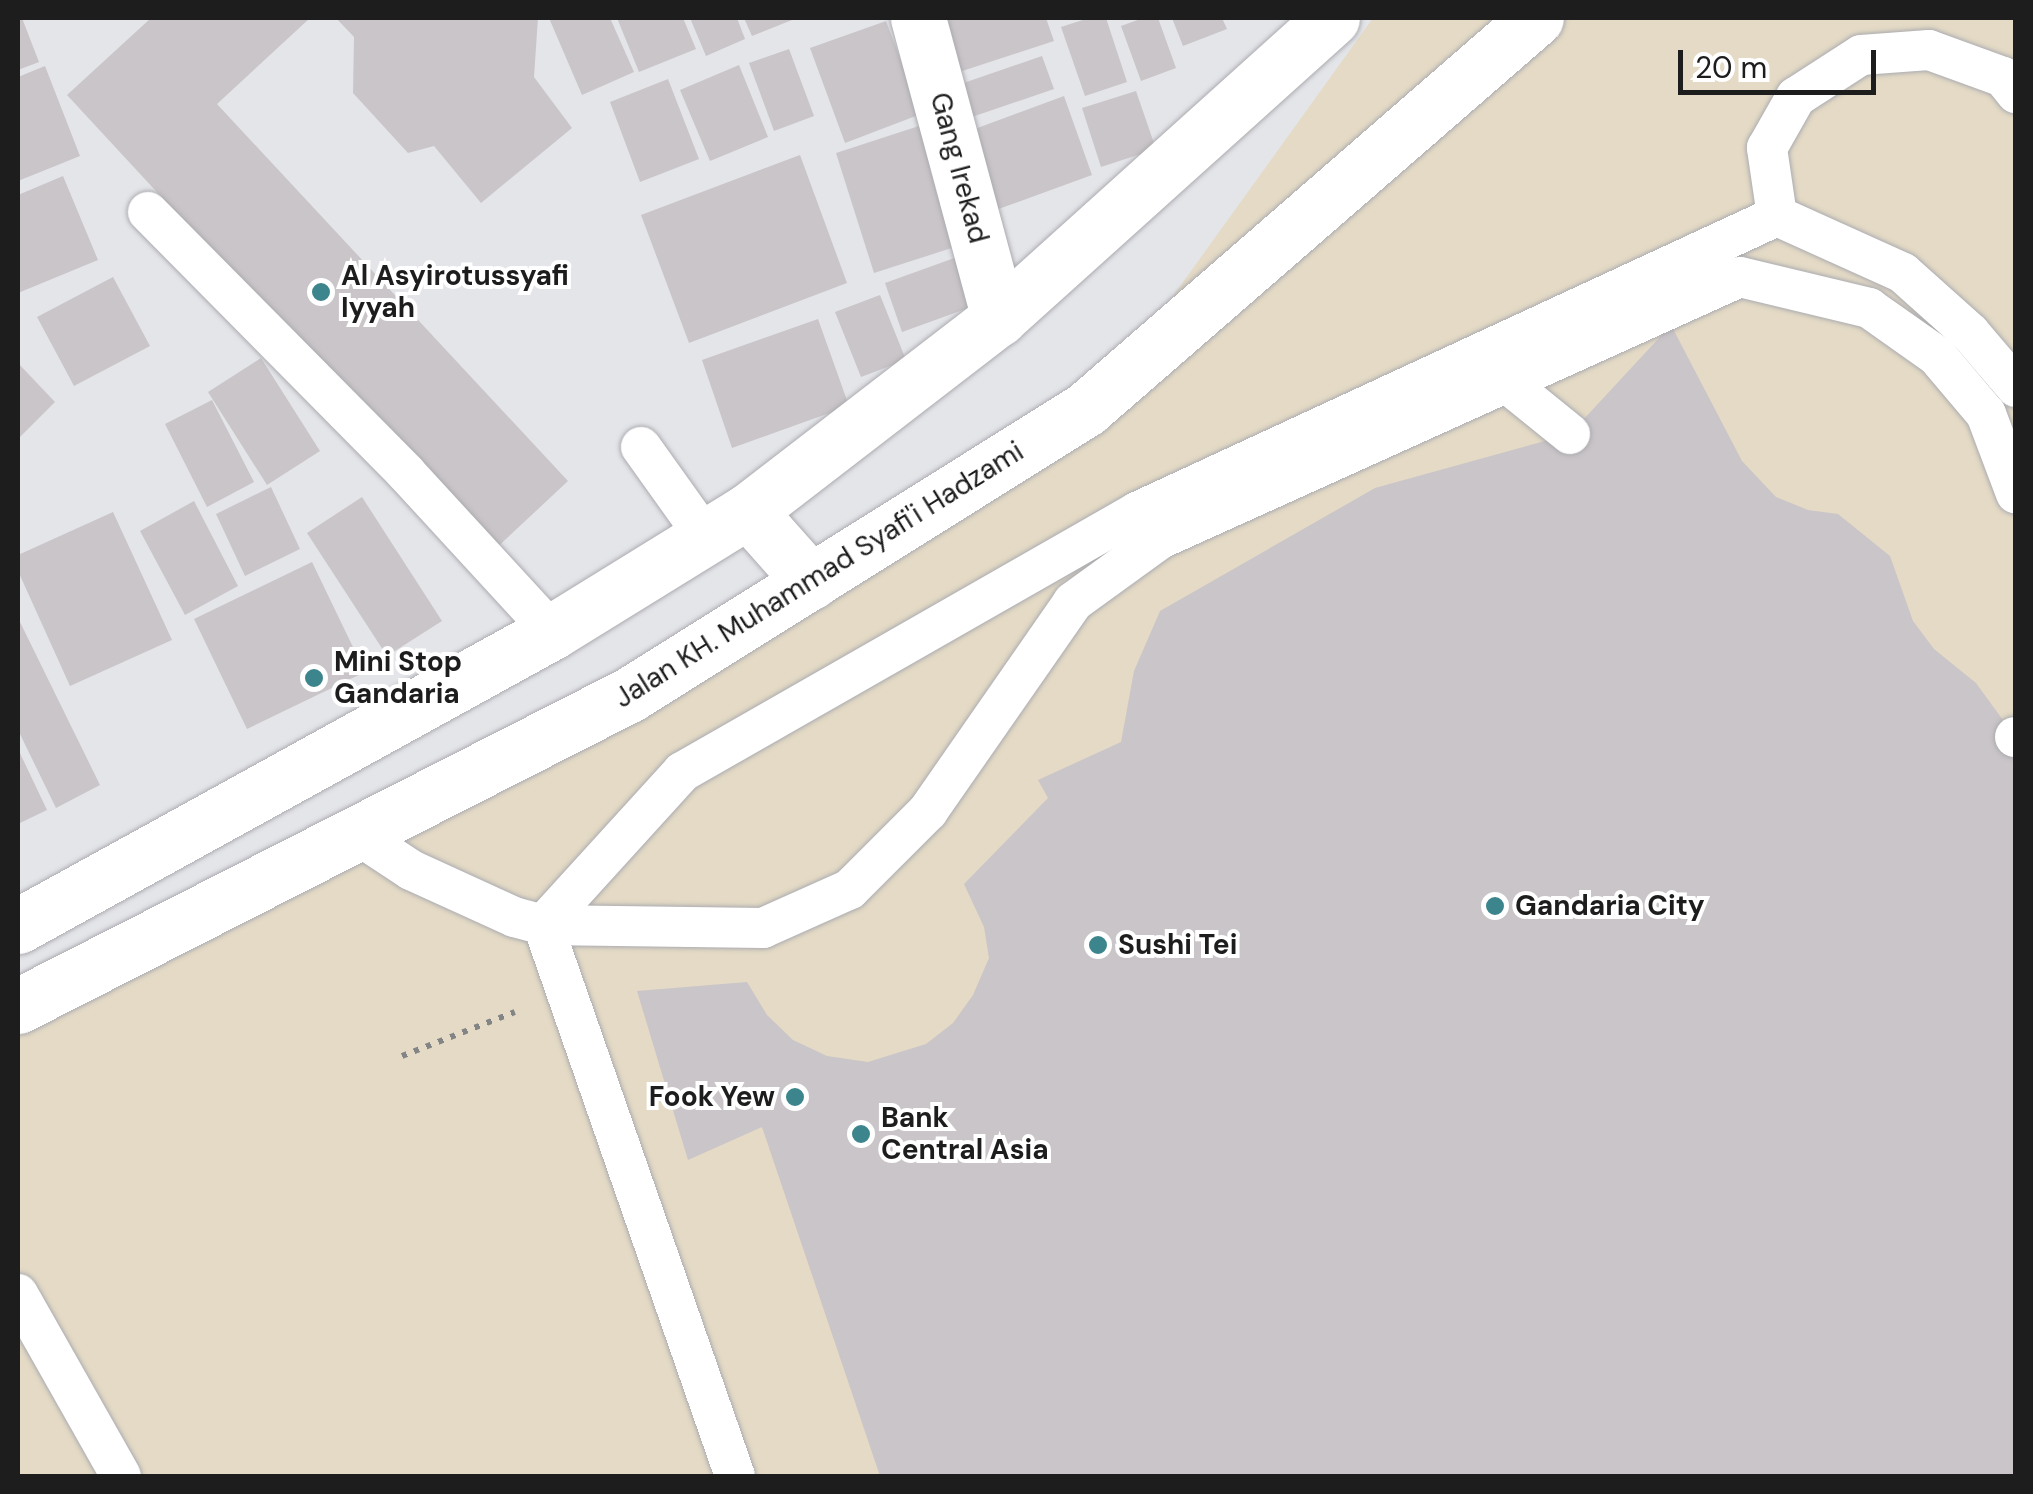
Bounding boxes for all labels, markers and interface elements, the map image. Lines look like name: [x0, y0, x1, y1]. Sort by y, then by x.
scale bar: [1683, 30, 1880, 92]
text: 20 m: [1695, 48, 1767, 87]
street label: Gang Irekad: [923, 89, 995, 247]
place label: Al Asyirotussyafi Iyyah: [341, 259, 569, 325]
marker: Al Asyirotussyafi Iyyah: [310, 281, 332, 303]
street label: Jalan KH. Muhammad Syafi'i Hadzami: [608, 435, 1030, 715]
place label: Mini Stop Gandaria: [334, 645, 462, 711]
marker: Mini Stop Gandaria: [303, 667, 325, 689]
place label: Gandaria City: [1515, 889, 1705, 923]
marker: Gandaria City: [1484, 895, 1506, 917]
place label: Sushi Tei: [1118, 928, 1237, 962]
marker: Sushi Tei: [1087, 934, 1109, 956]
place label: Fook Yew: [649, 1080, 775, 1114]
marker: Fook Yew: [784, 1086, 806, 1108]
place label: Bank Central Asia: [881, 1101, 1049, 1167]
marker: Bank Central Asia: [850, 1123, 872, 1145]

